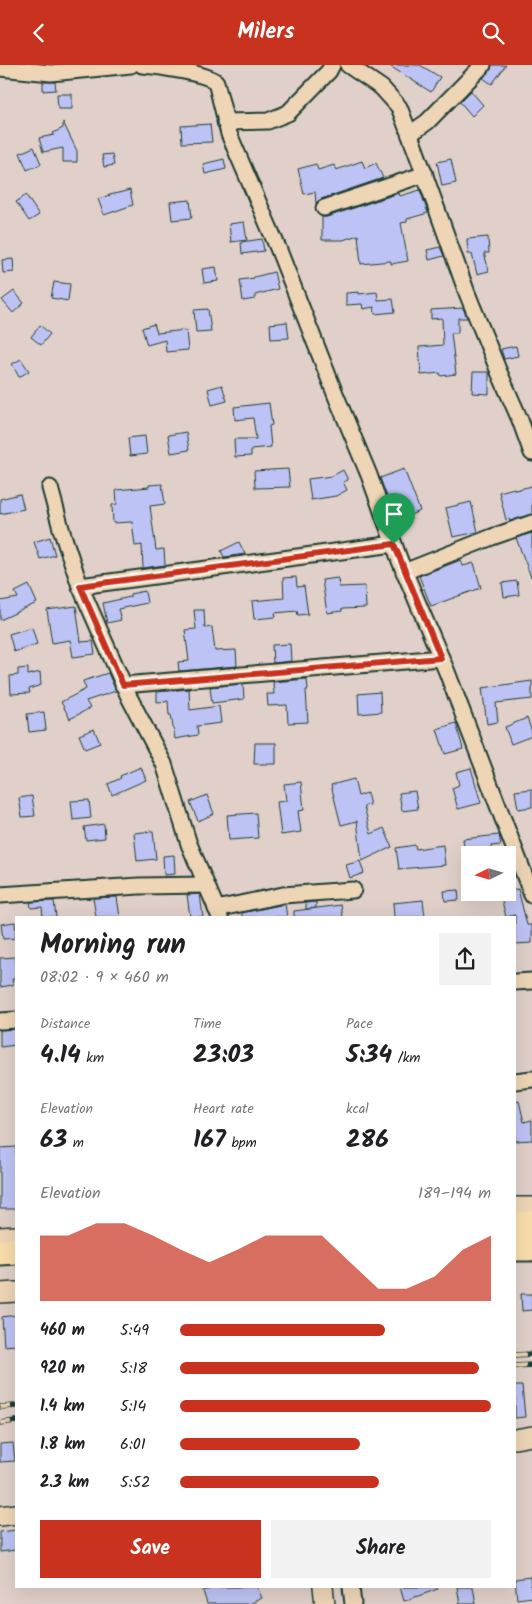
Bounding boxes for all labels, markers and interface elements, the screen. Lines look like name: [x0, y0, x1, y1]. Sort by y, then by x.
text: Milers: [237, 15, 295, 50]
icon: back: [25, 19, 53, 47]
icon: search: [479, 19, 507, 47]
pin: [373, 493, 415, 544]
icon: arrive: [380, 500, 408, 528]
north arrow: [461, 846, 516, 901]
map controls: [461, 846, 516, 901]
text: Morning run: [40, 923, 186, 968]
button: share: [439, 933, 491, 985]
text: 08:02 · 9 × 460 m: [40, 965, 169, 990]
text: Distance: [40, 1013, 90, 1035]
text: Time: [193, 1013, 221, 1035]
text: Pace: [346, 1013, 373, 1035]
text: 4.14: [40, 1035, 81, 1075]
text: 23:03: [193, 1035, 254, 1075]
text: 5:34: [346, 1035, 392, 1075]
text: km: [81, 1047, 104, 1069]
text: /km: [392, 1047, 420, 1069]
text: Elevation: [40, 1098, 93, 1120]
text: Heart rate: [193, 1098, 254, 1120]
text: kcal: [346, 1098, 369, 1120]
text: 63: [40, 1120, 67, 1160]
text: 167: [193, 1120, 226, 1160]
text: 286: [346, 1120, 389, 1160]
text: m: [67, 1132, 84, 1154]
text: bpm: [226, 1132, 257, 1154]
text: Elevation: [40, 1181, 101, 1206]
text: 189–194 m: [418, 1181, 491, 1206]
text: 460 m: [40, 1318, 85, 1343]
text: 5:49: [120, 1318, 149, 1343]
text: 920 m: [40, 1356, 85, 1381]
text: 5:18: [120, 1356, 147, 1381]
text: 1.4 km: [40, 1394, 85, 1419]
text: 5:14: [120, 1394, 146, 1419]
text: 1.8 km: [40, 1432, 85, 1457]
text: 6:01: [120, 1432, 146, 1457]
text: 2.3 km: [40, 1470, 89, 1495]
text: 5:52: [120, 1470, 150, 1495]
button: Save: [40, 1520, 261, 1578]
button: Share: [271, 1520, 491, 1578]

